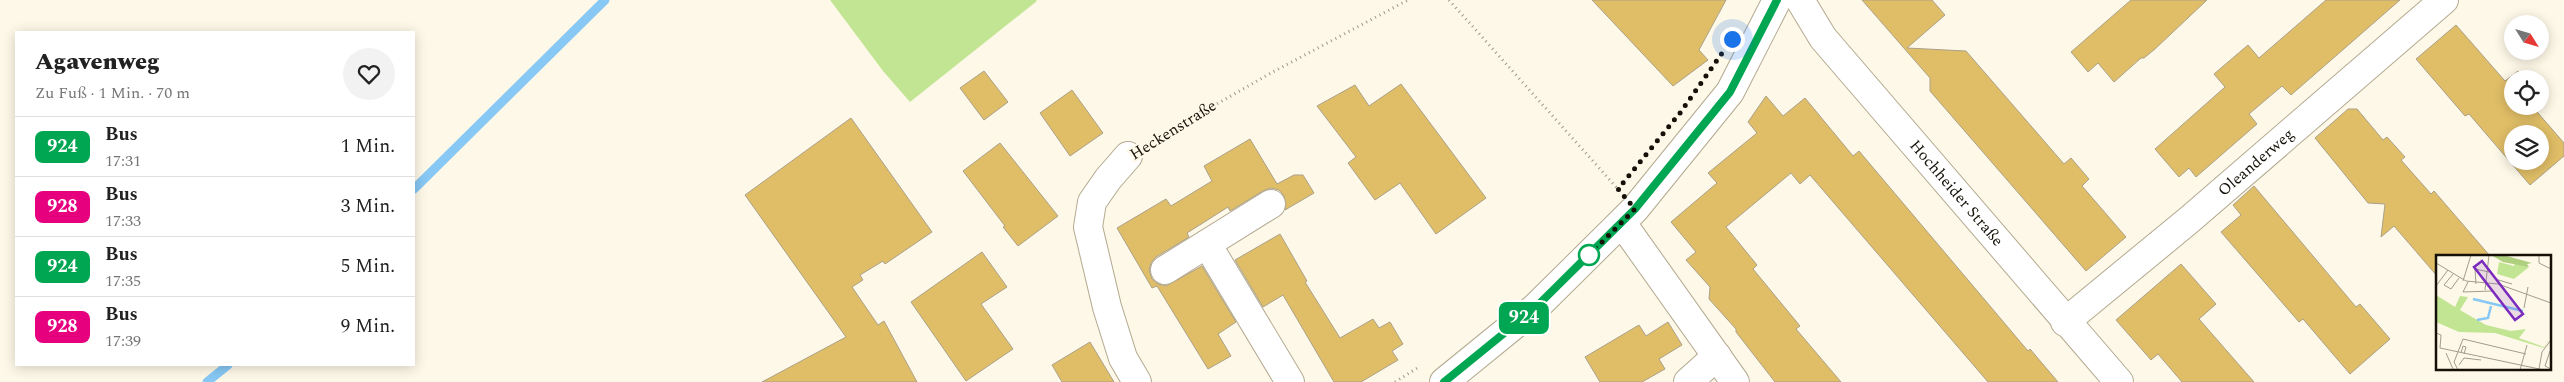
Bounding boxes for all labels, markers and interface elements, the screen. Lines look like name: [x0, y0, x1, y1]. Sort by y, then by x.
north arrow: [2504, 15, 2549, 60]
map controls: [2504, 15, 2549, 170]
your location: [1720, 27, 1745, 52]
text: Agavenweg: [35, 44, 160, 80]
button: heart: [343, 48, 395, 100]
button: locate: [2504, 70, 2549, 115]
text: Zu Fuß · 1 Min. · 70 m: [35, 81, 190, 105]
street label: Heckenstraße: [1125, 94, 1221, 166]
text: Bus: [105, 120, 138, 149]
street label: Oleanderweg: [2212, 122, 2299, 202]
button: layers: [2504, 125, 2549, 170]
text: 1 Min.: [341, 132, 395, 161]
text: 924: [47, 133, 78, 160]
street label: Hochheider Straße: [1904, 134, 2009, 252]
text: 17:31: [105, 149, 141, 173]
text: Bus: [105, 180, 138, 209]
text: 3 Min.: [341, 192, 395, 221]
text: 928: [47, 193, 78, 220]
text: 17:33: [105, 209, 141, 233]
text: Bus: [105, 240, 138, 269]
unlabelled marker: [1578, 244, 1600, 266]
text: 5 Min.: [341, 252, 395, 281]
text: 924: [47, 253, 78, 280]
inset map: [2436, 255, 2552, 370]
text: 17:35: [105, 269, 141, 293]
text: Bus: [105, 300, 138, 329]
line badge: 924: [1495, 302, 1553, 334]
text: 924: [1509, 304, 1539, 331]
text: 9 Min.: [341, 312, 395, 341]
text: 928: [47, 313, 78, 340]
text: 17:39: [105, 329, 141, 353]

